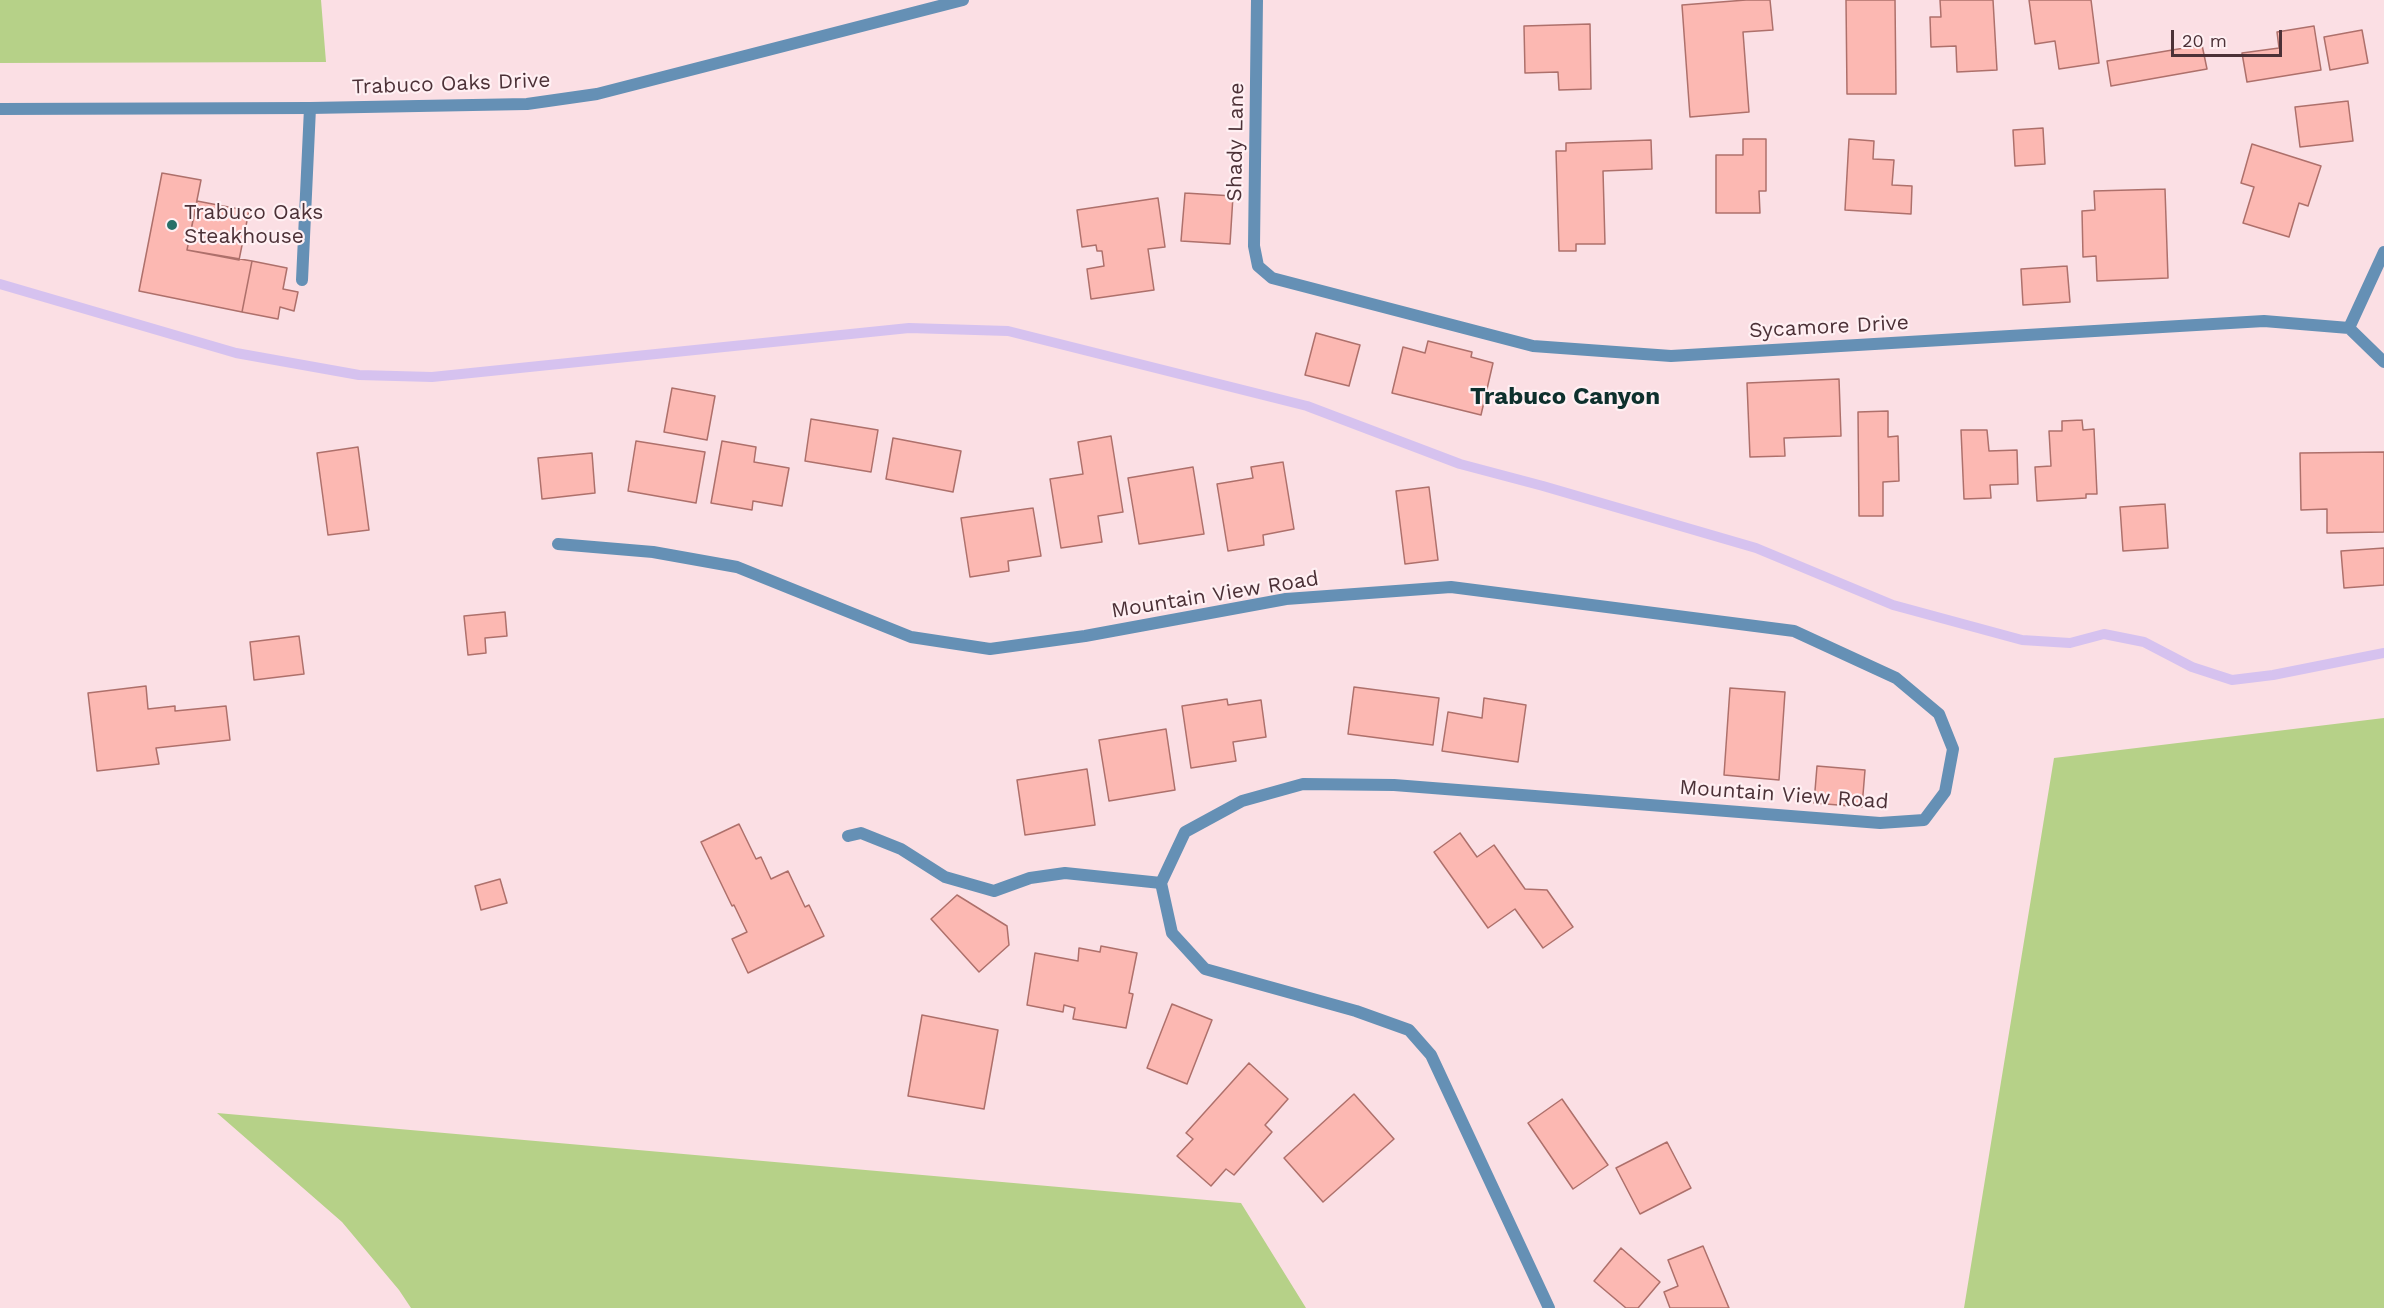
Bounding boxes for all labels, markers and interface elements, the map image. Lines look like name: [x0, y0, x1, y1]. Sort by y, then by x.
scale bar: [2174, 18, 2285, 56]
text: 20 m: [2182, 30, 2227, 51]
street label: Trabuco Oaks Drive: [351, 68, 551, 100]
street label: Shady Lane: [1222, 82, 1250, 202]
place label: Trabuco Oaks Steakhouse: [184, 200, 323, 250]
marker: Trabuco Oaks Steakhouse: [165, 218, 179, 232]
street label: Sycamore Drive: [1749, 310, 1909, 344]
district label: Trabuco Canyon: [1470, 383, 1660, 411]
street label: Mountain View Road: [1109, 566, 1321, 624]
street label: Mountain View Road: [1679, 775, 1889, 815]

